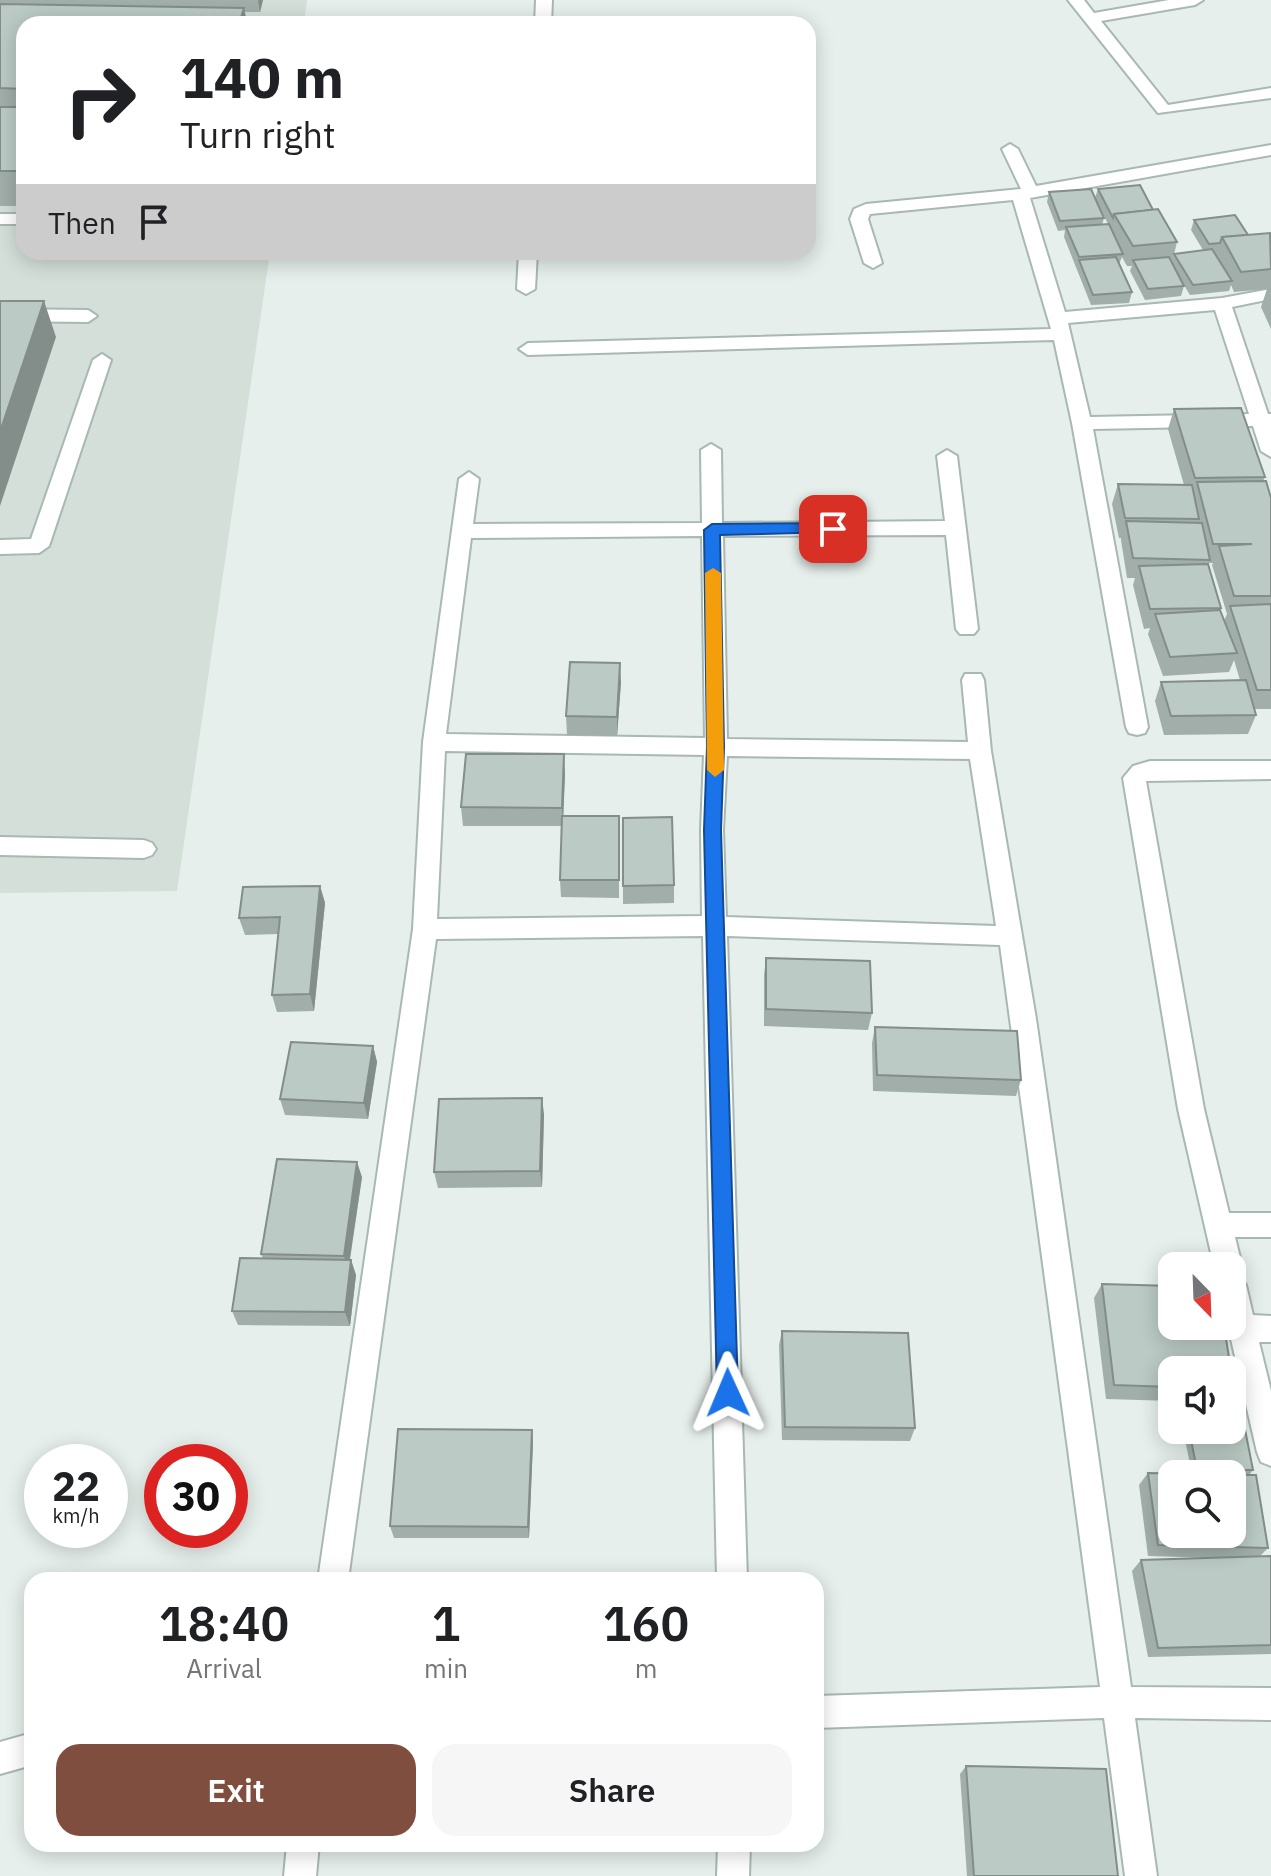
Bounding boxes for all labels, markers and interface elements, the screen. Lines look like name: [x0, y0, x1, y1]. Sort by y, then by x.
text: 140 m: [180, 41, 344, 113]
icon: right: [48, 48, 152, 152]
text: Turn right: [180, 111, 336, 158]
icon: arrive: [132, 200, 176, 244]
text: Then: [48, 203, 116, 242]
pin: [799, 495, 867, 563]
icon: arrive: [811, 507, 855, 551]
north arrow: [1158, 1252, 1246, 1340]
map controls: [1158, 1252, 1246, 1548]
position arrow: [686, 1351, 770, 1435]
button: sound: [1158, 1356, 1246, 1444]
speed limit sign: 30: [144, 1444, 248, 1548]
text: 22: [52, 1460, 100, 1512]
button: search: [1158, 1460, 1246, 1548]
text: km/h: [52, 1502, 100, 1529]
text: 18:40: [159, 1592, 289, 1654]
text: 1: [432, 1592, 460, 1654]
text: 160: [603, 1592, 689, 1654]
text: Arrival: [186, 1651, 262, 1685]
text: min: [424, 1651, 468, 1685]
text: m: [635, 1651, 657, 1685]
button: Exit: [56, 1744, 416, 1836]
button: Share: [432, 1744, 792, 1836]

